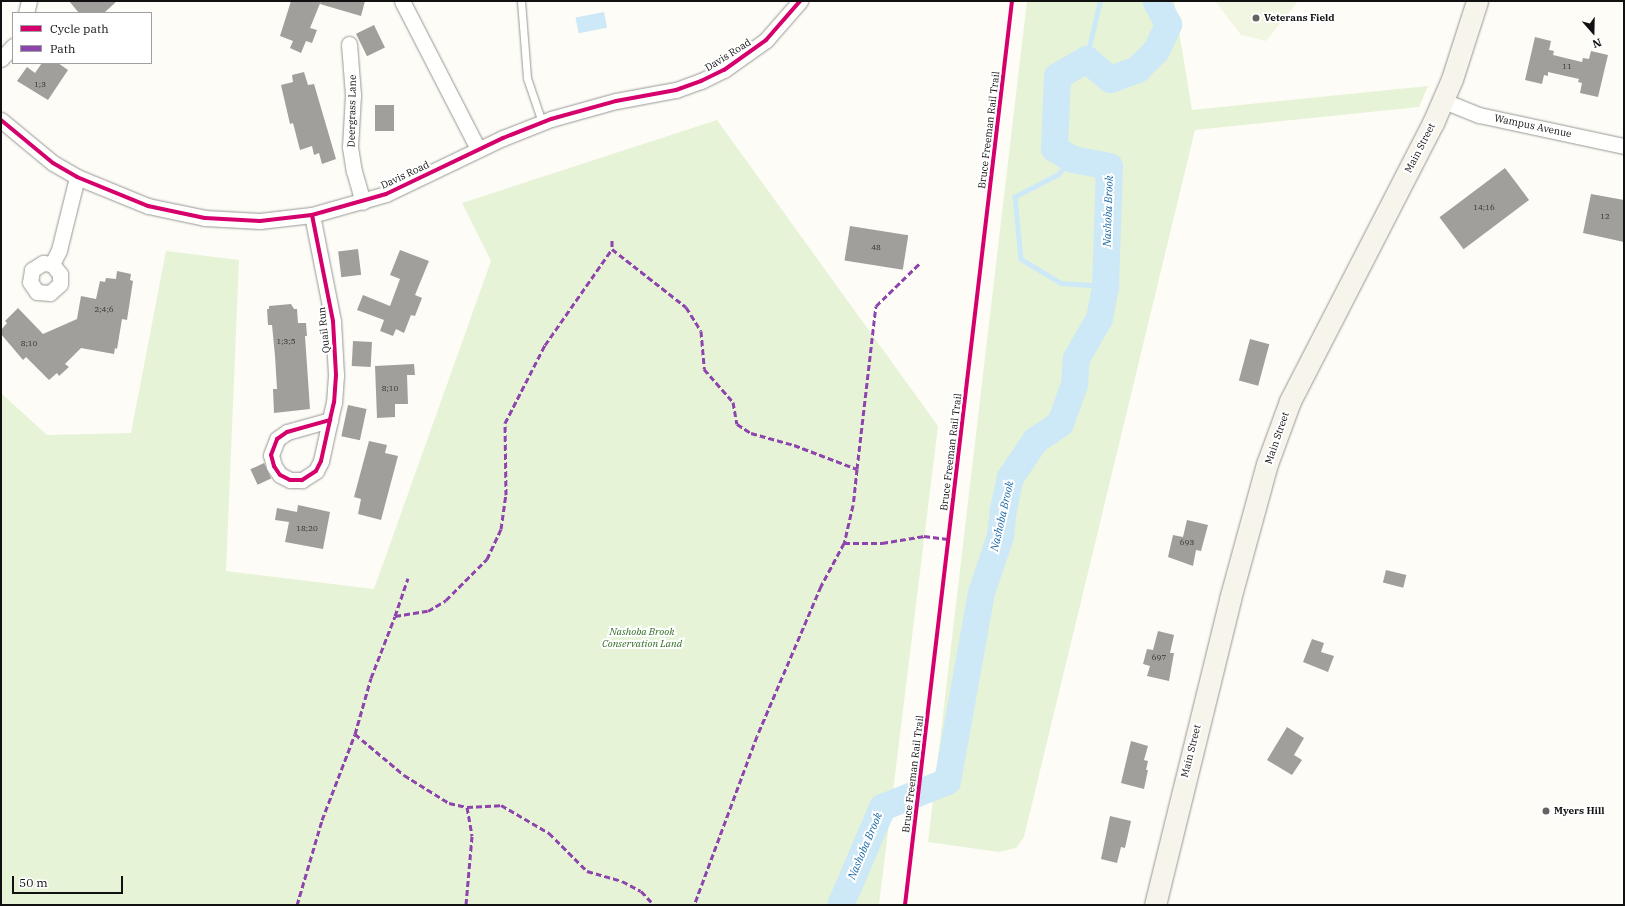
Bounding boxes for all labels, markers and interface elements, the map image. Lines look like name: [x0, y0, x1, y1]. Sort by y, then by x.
legend: [12, 12, 152, 64]
place label: Veterans Field: [1264, 12, 1335, 24]
north arrow: [1573, 12, 1613, 52]
marker: Veterans Field: [1251, 13, 1261, 23]
text: Cycle path: [50, 21, 109, 36]
text: N: [1591, 35, 1604, 51]
street label: Davis Road: [703, 36, 753, 74]
text: Path: [50, 41, 75, 56]
house number: 11: [1562, 62, 1572, 72]
street label: Bruce Freeman Rail Trail: [976, 71, 1002, 189]
street label: Deergrass Lane: [345, 75, 359, 147]
house number: 1;3: [34, 80, 46, 90]
street label: Wampus Avenue: [1493, 112, 1573, 140]
street label: Main Street: [1402, 121, 1438, 175]
street label: Davis Road: [379, 159, 431, 191]
water label: Nashoba Brook: [1100, 175, 1116, 247]
house number: 14;16: [1473, 203, 1495, 213]
house number: 12: [1600, 212, 1610, 222]
house number: 48: [871, 243, 881, 253]
house number: 2;4;6: [94, 305, 114, 315]
street label: Quail Run: [316, 306, 332, 354]
house number: 1;3;5: [276, 337, 296, 347]
house number: 8;10: [21, 339, 37, 349]
house number: 8;10: [382, 384, 398, 394]
street label: Bruce Freeman Rail Trail: [938, 393, 964, 511]
street label: Main Street: [1263, 410, 1291, 466]
water label: Nashoba Brook: [988, 480, 1016, 552]
house number: 18;20: [296, 524, 318, 534]
house number: 693: [1180, 538, 1194, 548]
park label: Nashoba Brook Conservation Land: [602, 625, 682, 648]
house number: 697: [1152, 653, 1166, 663]
street label: Bruce Freeman Rail Trail: [900, 715, 926, 833]
street label: Main Street: [1179, 723, 1203, 779]
place label: Myers Hill: [1554, 805, 1604, 817]
marker: Myers Hill: [1541, 806, 1551, 816]
water label: Nashoba Brook: [845, 810, 885, 882]
scale bar: [14, 868, 125, 894]
text: 50 m: [19, 875, 48, 890]

